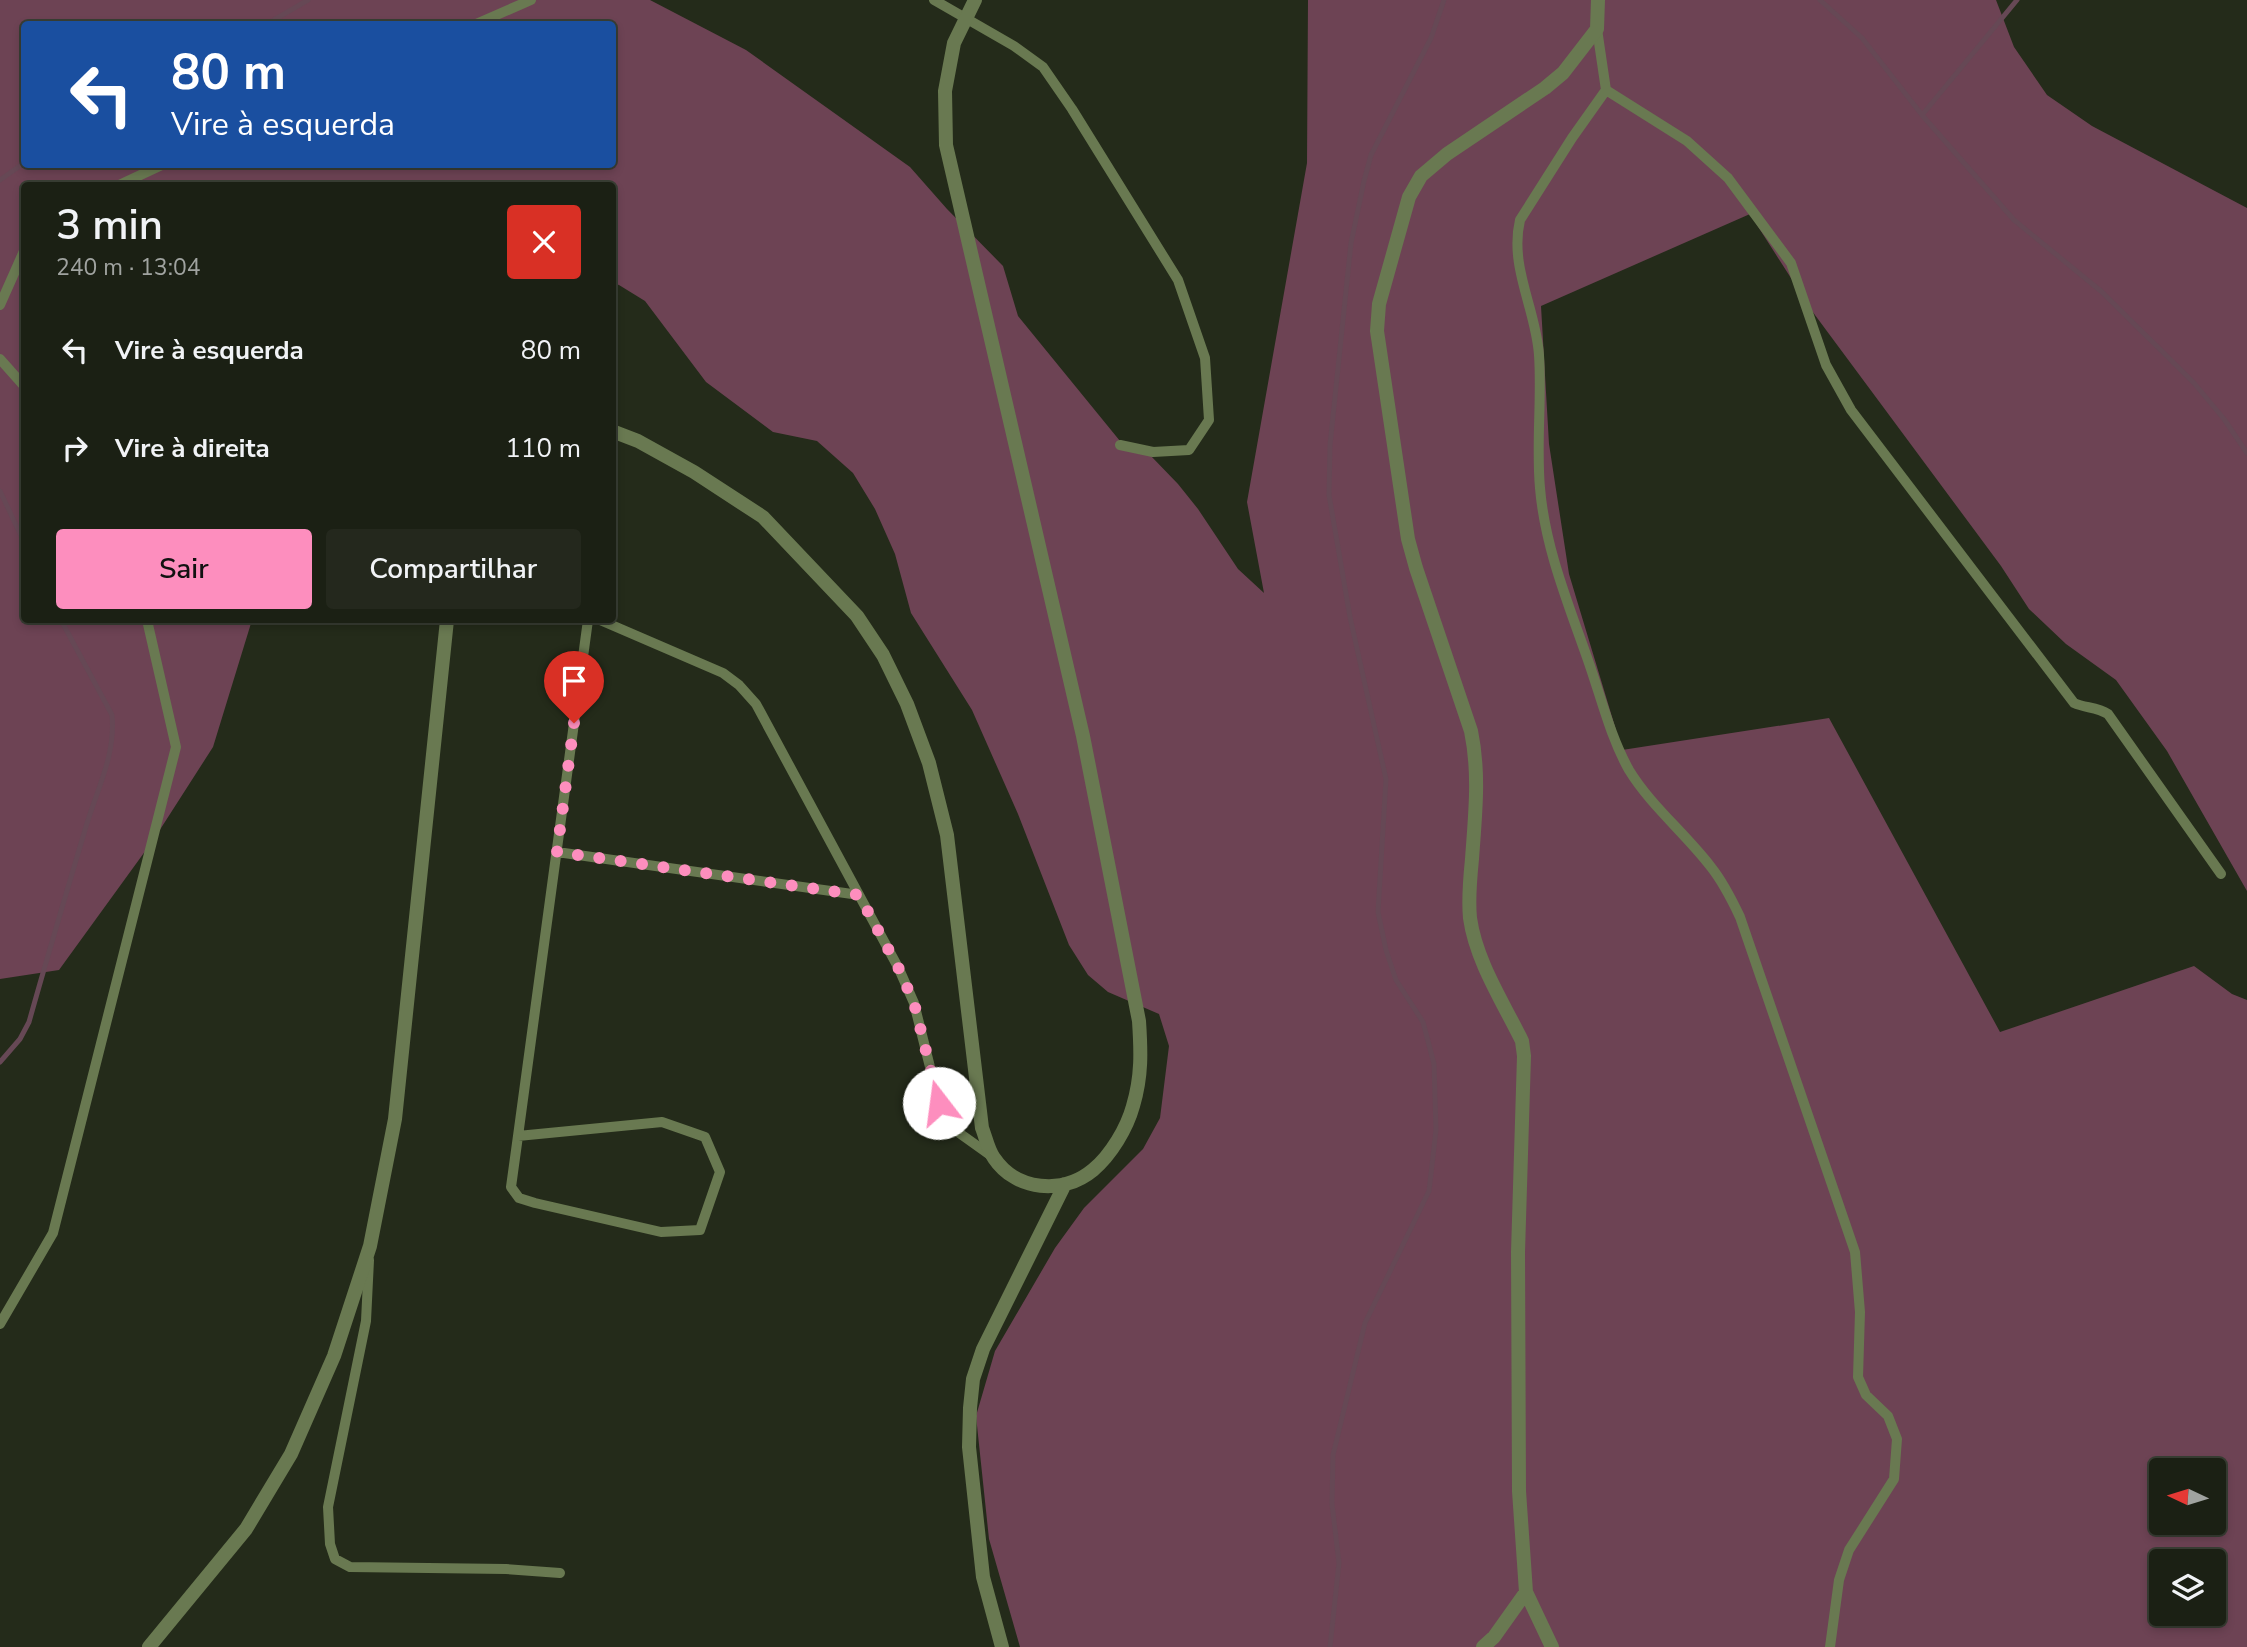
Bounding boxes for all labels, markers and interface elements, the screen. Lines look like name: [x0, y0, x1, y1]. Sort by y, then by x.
text: 80 m: [171, 39, 286, 106]
icon: left: [56, 49, 147, 140]
text: Vire à esquerda: [171, 103, 395, 146]
text: 3 min: [56, 197, 163, 254]
button: close: [507, 205, 581, 279]
text: 240 m · 13:04: [56, 252, 201, 283]
icon: left: [56, 331, 94, 369]
text: Vire à esquerda: [115, 333, 304, 368]
text: 80 m: [521, 333, 581, 368]
icon: right: [56, 429, 94, 467]
text: Vire à direita: [115, 431, 270, 466]
text: 110 m: [505, 431, 581, 466]
button: Sair: [56, 529, 312, 609]
button: Compartilhar: [326, 529, 581, 609]
pin: [544, 651, 604, 723]
icon: arrive: [555, 662, 593, 700]
position arrow: [902, 1066, 976, 1140]
north arrow: [2149, 1458, 2226, 1535]
map controls: [2149, 1458, 2226, 1626]
button: layers: [2149, 1549, 2226, 1626]

